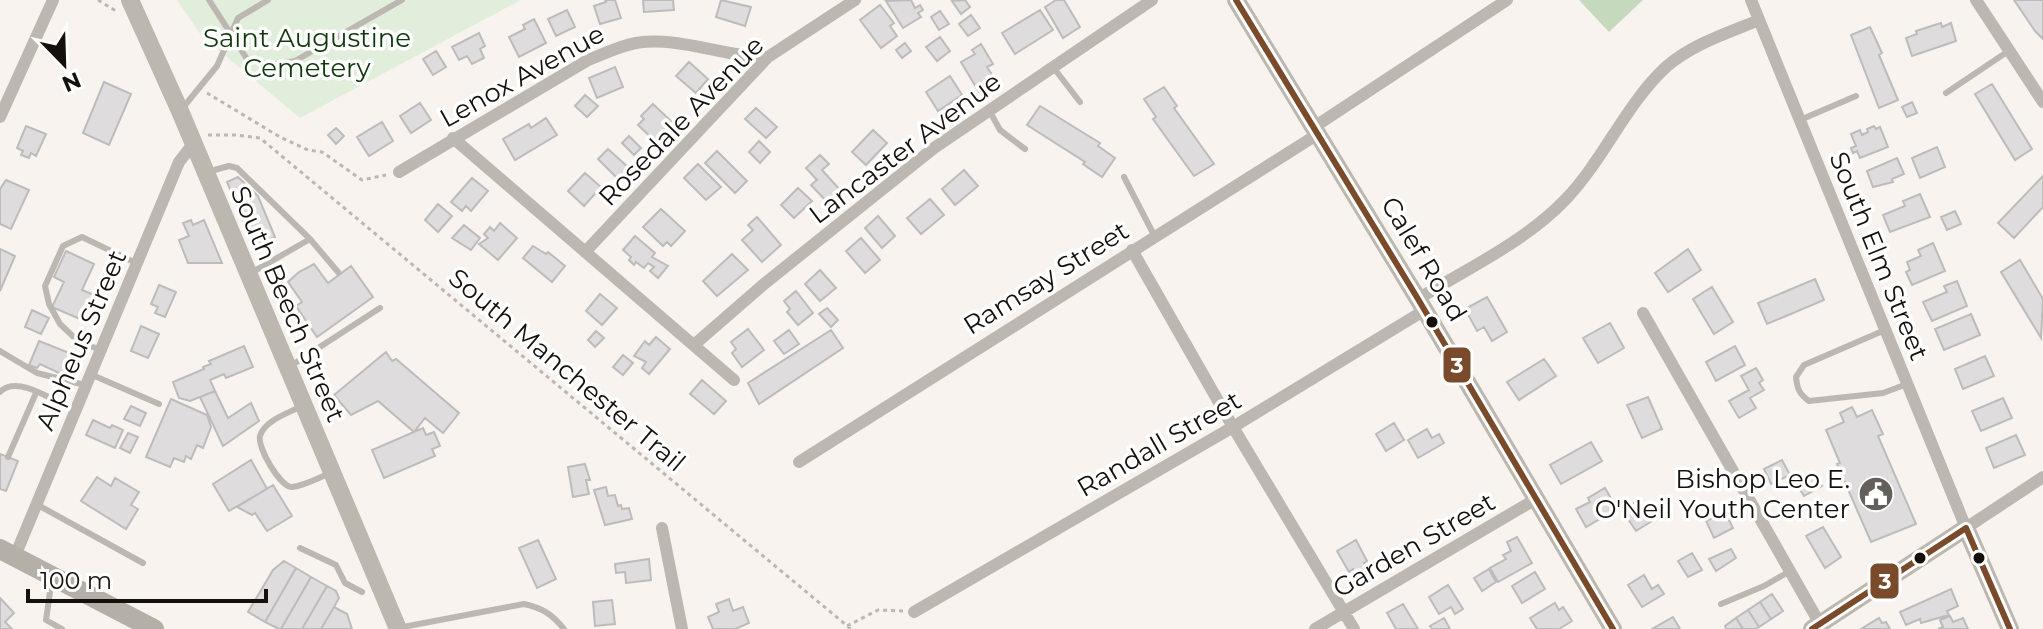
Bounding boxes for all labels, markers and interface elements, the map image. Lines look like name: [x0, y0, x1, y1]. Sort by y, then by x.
street label: Lenox Avenue: [434, 18, 610, 134]
park label: Saint Augustine Cemetery: [203, 22, 411, 84]
north arrow: [24, 24, 104, 104]
street label: Rosedale Avenue: [592, 29, 770, 213]
street label: Lancaster Avenue: [803, 65, 1007, 231]
text: N: [58, 66, 85, 98]
street label: South Elm Street: [1823, 147, 1935, 365]
street label: South Beech Street: [224, 181, 352, 427]
street label: Calef Road: [1374, 191, 1474, 327]
street label: Ramsay Street: [958, 214, 1134, 342]
street label: Alpheus Street: [29, 245, 133, 435]
street label: South Manchester Trail: [442, 262, 692, 478]
unlabelled marker: [1424, 314, 1440, 330]
line badge: 3: [1442, 346, 1472, 384]
text: 3: [1449, 352, 1464, 379]
street label: Randall Street: [1071, 384, 1247, 504]
place label: Bishop Leo E. O'Neil Youth Center: [1595, 463, 1850, 525]
public building icon: Bishop Leo E. O'Neil Youth Center: [1857, 475, 1895, 513]
street label: Garden Street: [1327, 486, 1501, 604]
unlabelled marker: [1912, 550, 1928, 566]
unlabelled marker: [1971, 550, 1987, 566]
scale bar: [28, 553, 266, 603]
line badge: 3: [1869, 562, 1900, 600]
text: 100 m: [40, 566, 112, 595]
text: 3: [1877, 568, 1892, 595]

